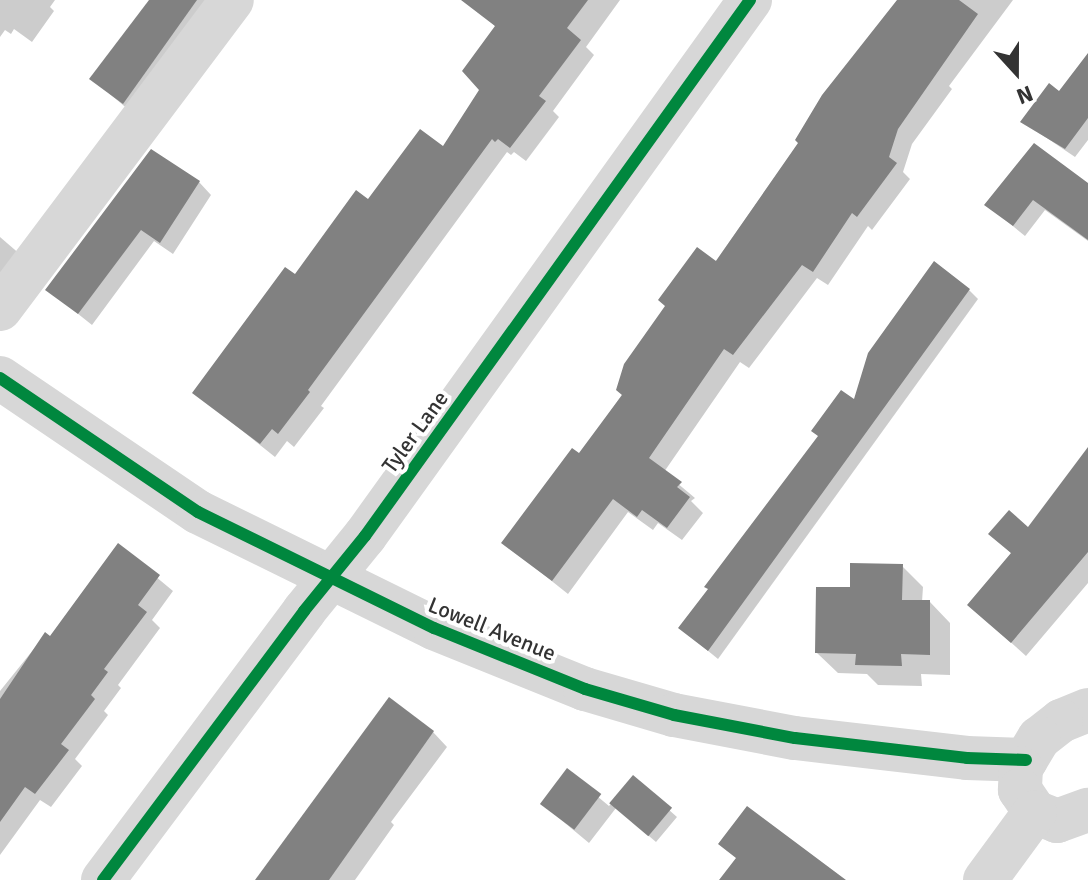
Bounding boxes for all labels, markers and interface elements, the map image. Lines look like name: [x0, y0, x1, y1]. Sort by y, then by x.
north arrow: [976, 32, 1056, 112]
text: N: [1013, 80, 1037, 110]
street label: Tyler Lane: [376, 386, 454, 478]
street label: Lowell Avenue: [424, 591, 560, 667]

